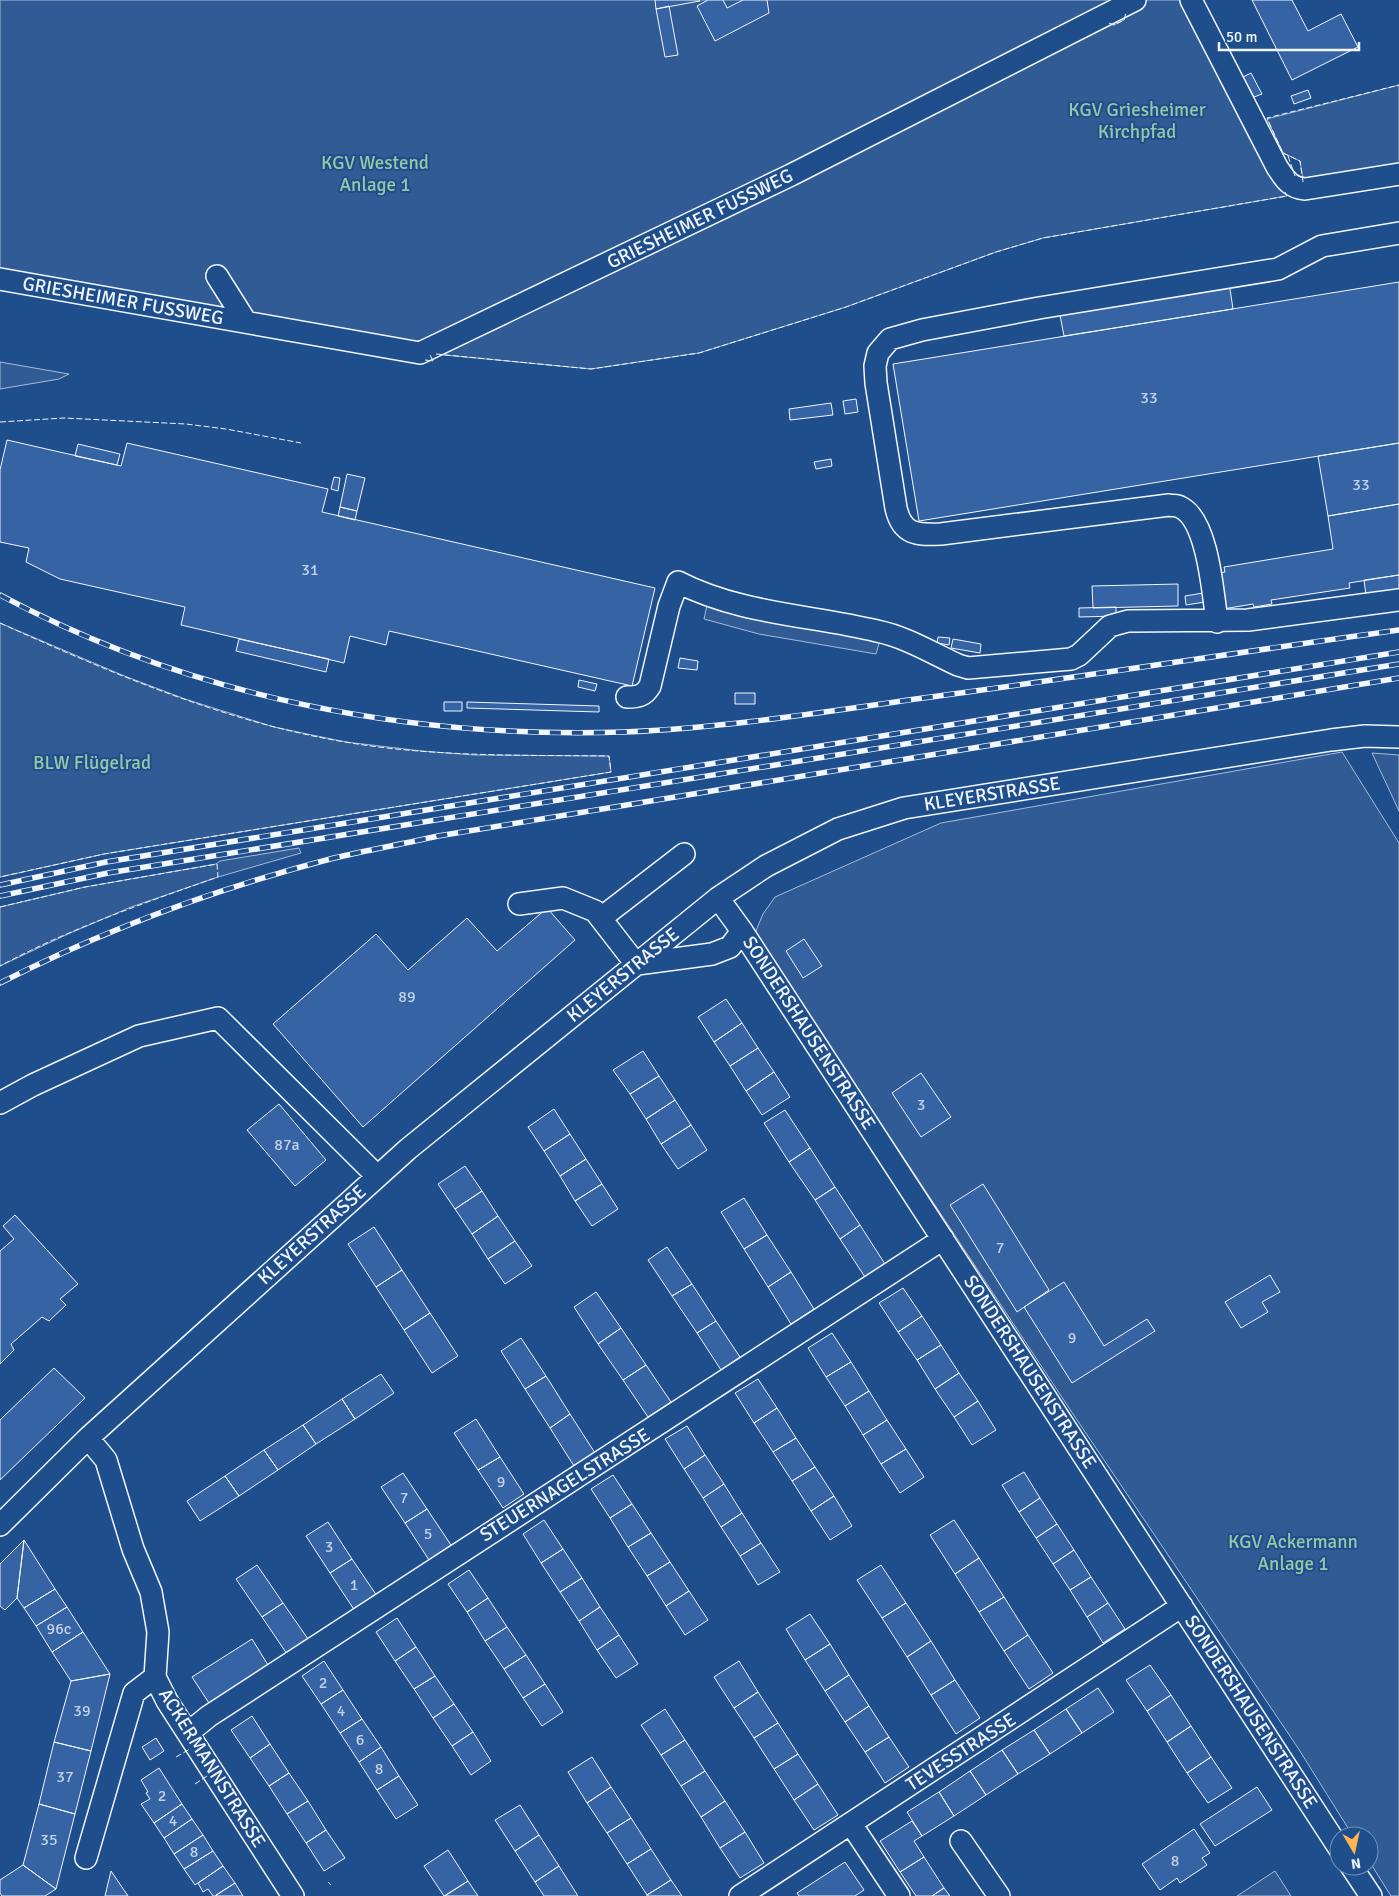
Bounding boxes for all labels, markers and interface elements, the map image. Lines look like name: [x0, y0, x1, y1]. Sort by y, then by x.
scale bar: [1219, 20, 1359, 52]
text: 50 m: [1226, 28, 1257, 46]
park label: KGV Griesheimer Kirchpfad: [1068, 98, 1206, 144]
park label: KGV Westend Anlage 1: [321, 151, 429, 197]
street label: GRIESHEIMER FUSSWEG: [603, 164, 797, 274]
street label: GRIESHEIMER FUSSWEG: [21, 272, 225, 330]
house number: 33: [1140, 388, 1158, 408]
house number: 33: [1352, 475, 1370, 495]
house number: 31: [301, 560, 319, 580]
park label: BLW Flügelrad: [33, 751, 151, 775]
street label: KLEYERSTRASSE: [922, 771, 1062, 817]
street label: KLEYERSTRASSE: [562, 922, 684, 1028]
street label: SONDERSHAUSENSTRASSE: [737, 932, 881, 1134]
house number: 89: [398, 987, 416, 1007]
house number: 3: [917, 1095, 925, 1115]
house number: 87a: [274, 1135, 300, 1155]
street label: KLEYERSTRASSE: [253, 1180, 371, 1290]
house number: 7: [996, 1238, 1004, 1258]
street label: SONDERSHAUSENSTRASSE: [958, 1271, 1102, 1473]
house number: 9: [1068, 1328, 1076, 1348]
street label: STEUERNAGELSTRASSE: [475, 1423, 655, 1547]
house number: 9: [497, 1472, 505, 1492]
house number: 7: [400, 1488, 408, 1508]
house number: 5: [424, 1524, 432, 1544]
park label: KGV Ackermann Anlage 1: [1228, 1530, 1358, 1576]
house number: 3: [325, 1537, 333, 1557]
house number: 1: [350, 1575, 358, 1595]
street label: SONDERSHAUSENSTRASSE: [1179, 1611, 1323, 1813]
house number: 96c: [47, 1619, 71, 1639]
house number: 2: [319, 1673, 327, 1693]
street label: ACKERMANNSTRASSE: [153, 1684, 271, 1852]
house number: 39: [73, 1701, 91, 1721]
house number: 4: [337, 1701, 346, 1721]
street label: TEVESSTRASSE: [901, 1707, 1021, 1797]
house number: 6: [356, 1730, 364, 1750]
house number: 8: [375, 1759, 383, 1779]
house number: 37: [56, 1767, 74, 1787]
house number: 2: [158, 1786, 166, 1806]
house number: 4: [169, 1811, 178, 1831]
north arrow: [1329, 1826, 1379, 1876]
house number: 35: [40, 1830, 58, 1850]
house number: 8: [190, 1842, 198, 1862]
house number: 8: [1171, 1851, 1179, 1871]
text: N: [1350, 1854, 1362, 1873]

